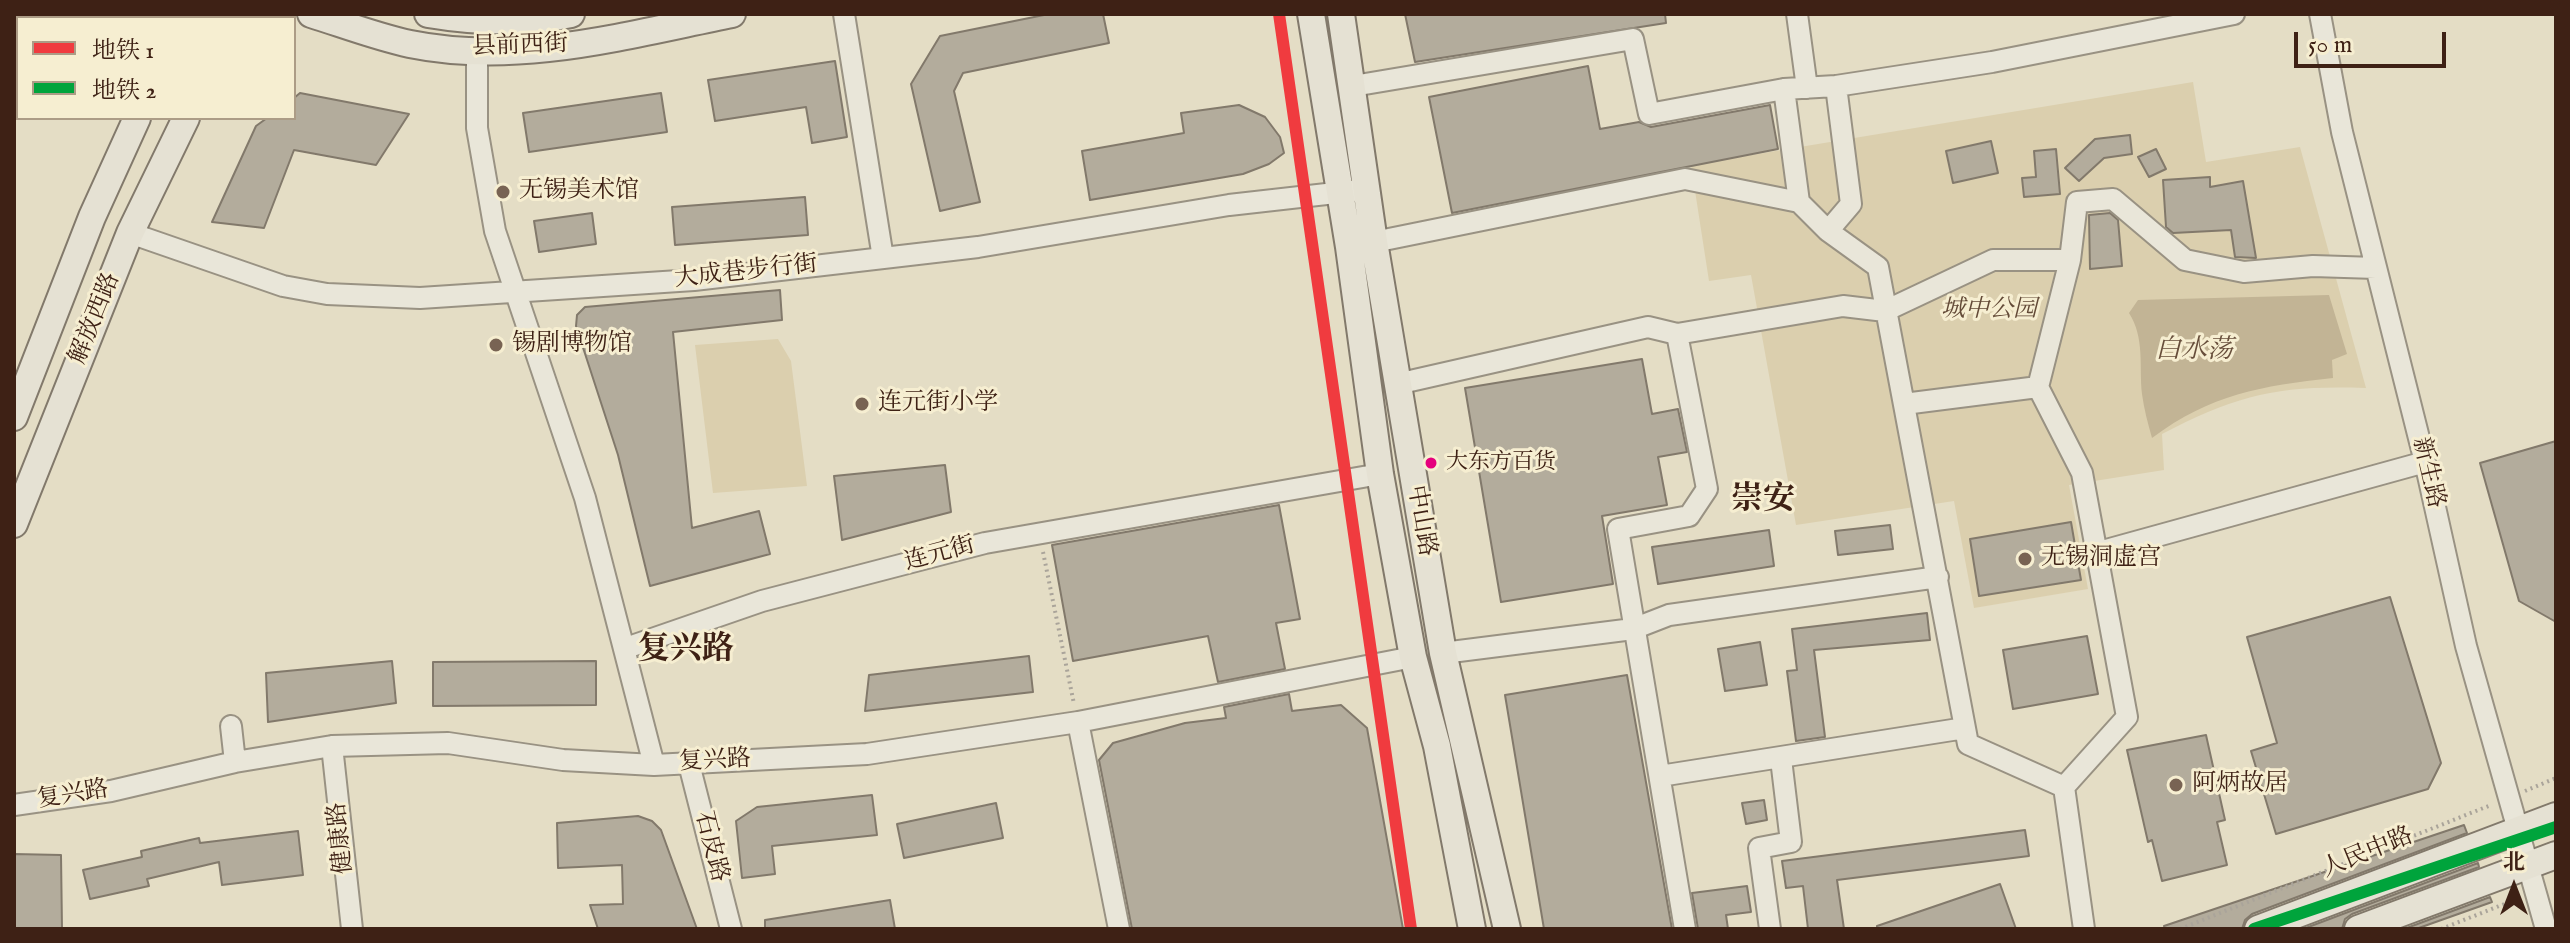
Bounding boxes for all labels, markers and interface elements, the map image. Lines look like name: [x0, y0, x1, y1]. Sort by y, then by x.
legend: [16, 16, 296, 120]
scale bar: [2298, 16, 2450, 66]
text: 50 m: [2308, 30, 2352, 61]
street label: 县前西街: [472, 31, 568, 63]
text: 地铁 1: [92, 36, 154, 67]
text: 地铁 2: [92, 76, 157, 107]
place label: 无锡美术馆: [519, 178, 639, 206]
marker: 无锡美术馆: [494, 183, 512, 201]
street label: 大成巷步行街: [673, 251, 819, 295]
street label: 解放西路: [65, 269, 127, 369]
park label: 城中公园: [1941, 297, 2037, 325]
place label: 锡剧博物馆: [512, 331, 632, 359]
marker: 锡剧博物馆: [487, 336, 505, 354]
water label: 白水荡: [2155, 336, 2233, 368]
place label: 连元街小学: [878, 390, 998, 418]
marker: 连元街小学: [853, 395, 871, 413]
street label: 新生路: [2405, 435, 2449, 511]
place label: 大东方百货: [1446, 450, 1556, 476]
marker: 大东方百货: [1423, 455, 1439, 471]
district label: 崇安: [1731, 482, 1795, 520]
street label: 中山路: [1400, 483, 1440, 559]
street label: 连元街: [901, 532, 979, 578]
place label: 无锡洞虚宫: [2041, 545, 2161, 573]
marker: 无锡洞虚宫: [2016, 550, 2034, 568]
district label: 复兴路: [638, 632, 734, 670]
street label: 复兴路: [678, 746, 752, 778]
place label: 阿炳故居: [2192, 771, 2288, 799]
street label: 复兴路: [35, 776, 111, 816]
marker: 阿炳故居: [2167, 776, 2185, 794]
street label: 健康路: [324, 801, 360, 875]
street label: 石皮路: [687, 809, 733, 885]
street label: 人民中路: [2318, 823, 2418, 885]
north arrow: [2474, 847, 2554, 927]
text: 北: [2503, 849, 2525, 877]

